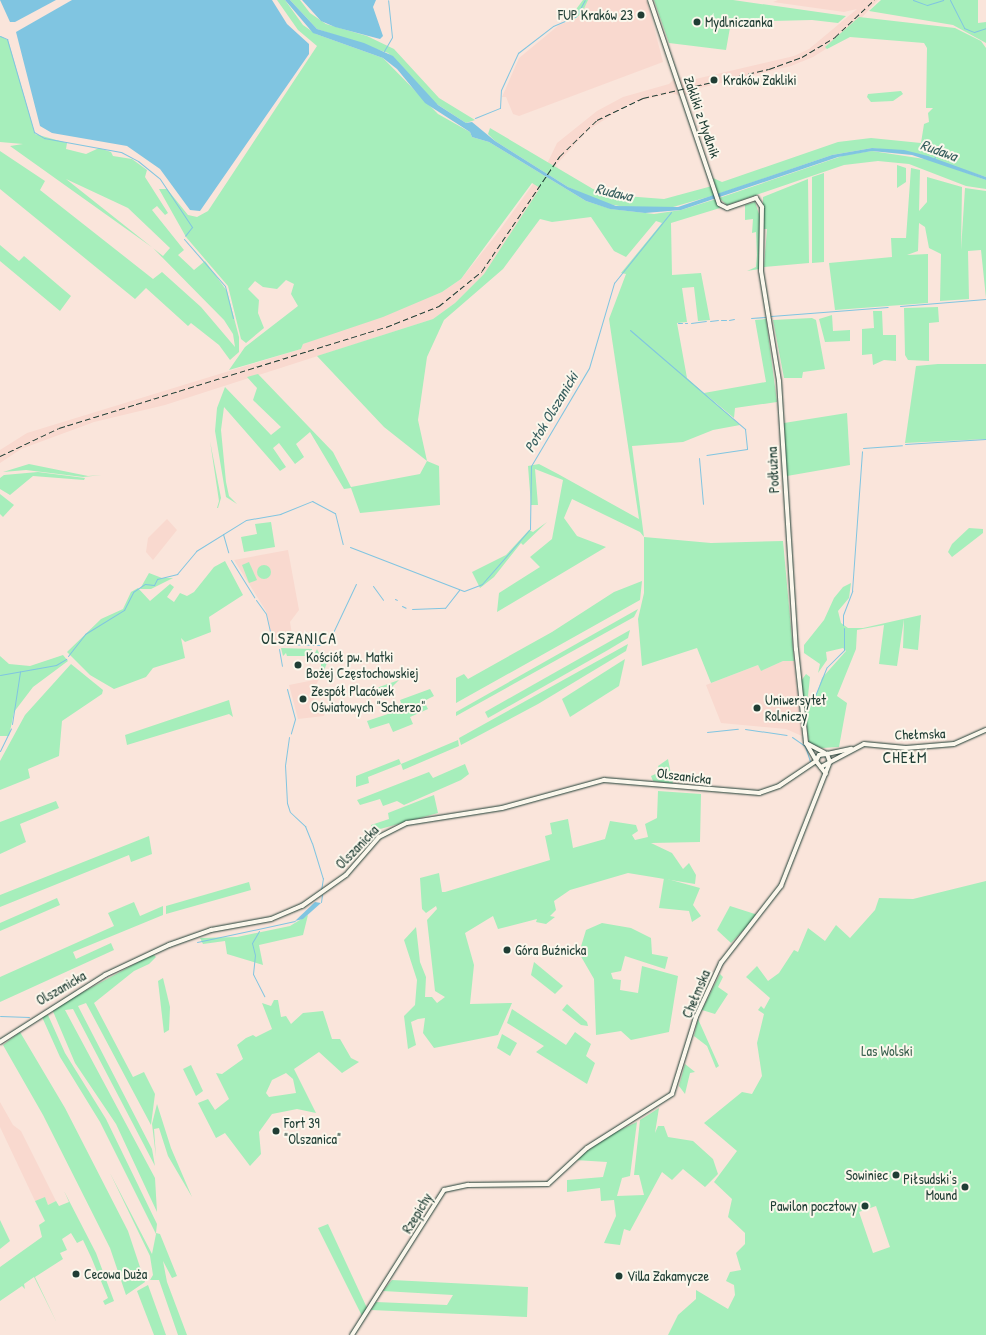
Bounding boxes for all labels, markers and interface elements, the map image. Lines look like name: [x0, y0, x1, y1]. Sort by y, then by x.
place label: FUP Kraków 23: [558, 7, 633, 23]
marker: FUP Kraków 23: [636, 10, 646, 20]
place label: Mydlniczanka: [705, 14, 772, 30]
marker: Mydlniczanka: [692, 17, 702, 27]
place label: Kraków Zakliki: [723, 72, 797, 88]
street label: Zakliki z Mydlnik: [680, 74, 724, 160]
marker: Kraków Zakliki: [708, 74, 720, 86]
water label: Rudawa: [918, 135, 960, 165]
water label: Rudawa: [594, 179, 634, 205]
water label: Potok Olszanicki: [520, 369, 582, 455]
street label: Podłużna: [763, 446, 783, 494]
district label: OLSZANICA: [261, 628, 337, 648]
place label: Kościół pw. Matki Bożej Częstochowskiej: [306, 649, 419, 682]
marker: Kościół pw. Matki Bożej Częstochowskiej: [293, 660, 303, 670]
place label: Zespół Placówek Oświatowych "Scherzo": [311, 683, 425, 716]
place label: Uniwersytet Rolniczy: [765, 692, 826, 724]
marker: Zespół Placówek Oświatowych "Scherzo": [298, 694, 308, 704]
marker: Uniwersytet Rolniczy: [752, 703, 762, 713]
street label: Chełmska: [894, 725, 946, 743]
district label: CHEŁM: [882, 747, 928, 767]
street label: Olszanicka: [656, 764, 712, 788]
street label: Olszanicka: [332, 822, 382, 872]
place label: Góra Buźnicka: [515, 942, 586, 958]
marker: Góra Buźnicka: [502, 945, 512, 955]
street label: Olszanicka: [33, 967, 89, 1009]
street label: Chełmska: [678, 967, 714, 1021]
park label: Las Wolski: [861, 1043, 913, 1059]
place label: Fort 39 "Olszanica": [284, 1115, 341, 1148]
marker: Fort 39 "Olszanica": [271, 1126, 281, 1136]
place label: Sowiniec: [846, 1167, 888, 1183]
marker: Sowiniec: [891, 1170, 901, 1180]
place label: Piłsudski's Mound: [903, 1171, 957, 1204]
marker: Piłsudski's Mound: [960, 1182, 970, 1192]
street label: Rzepichy: [398, 1190, 436, 1236]
place label: Pawilon pocztowy: [770, 1198, 857, 1214]
marker: Pawilon pocztowy: [860, 1201, 870, 1211]
place label: Cecowa Duża: [84, 1266, 147, 1282]
place label: Villa Zakamycze: [627, 1268, 709, 1284]
marker: Cecowa Duża: [71, 1269, 81, 1279]
marker: Villa Zakamycze: [614, 1271, 624, 1281]

